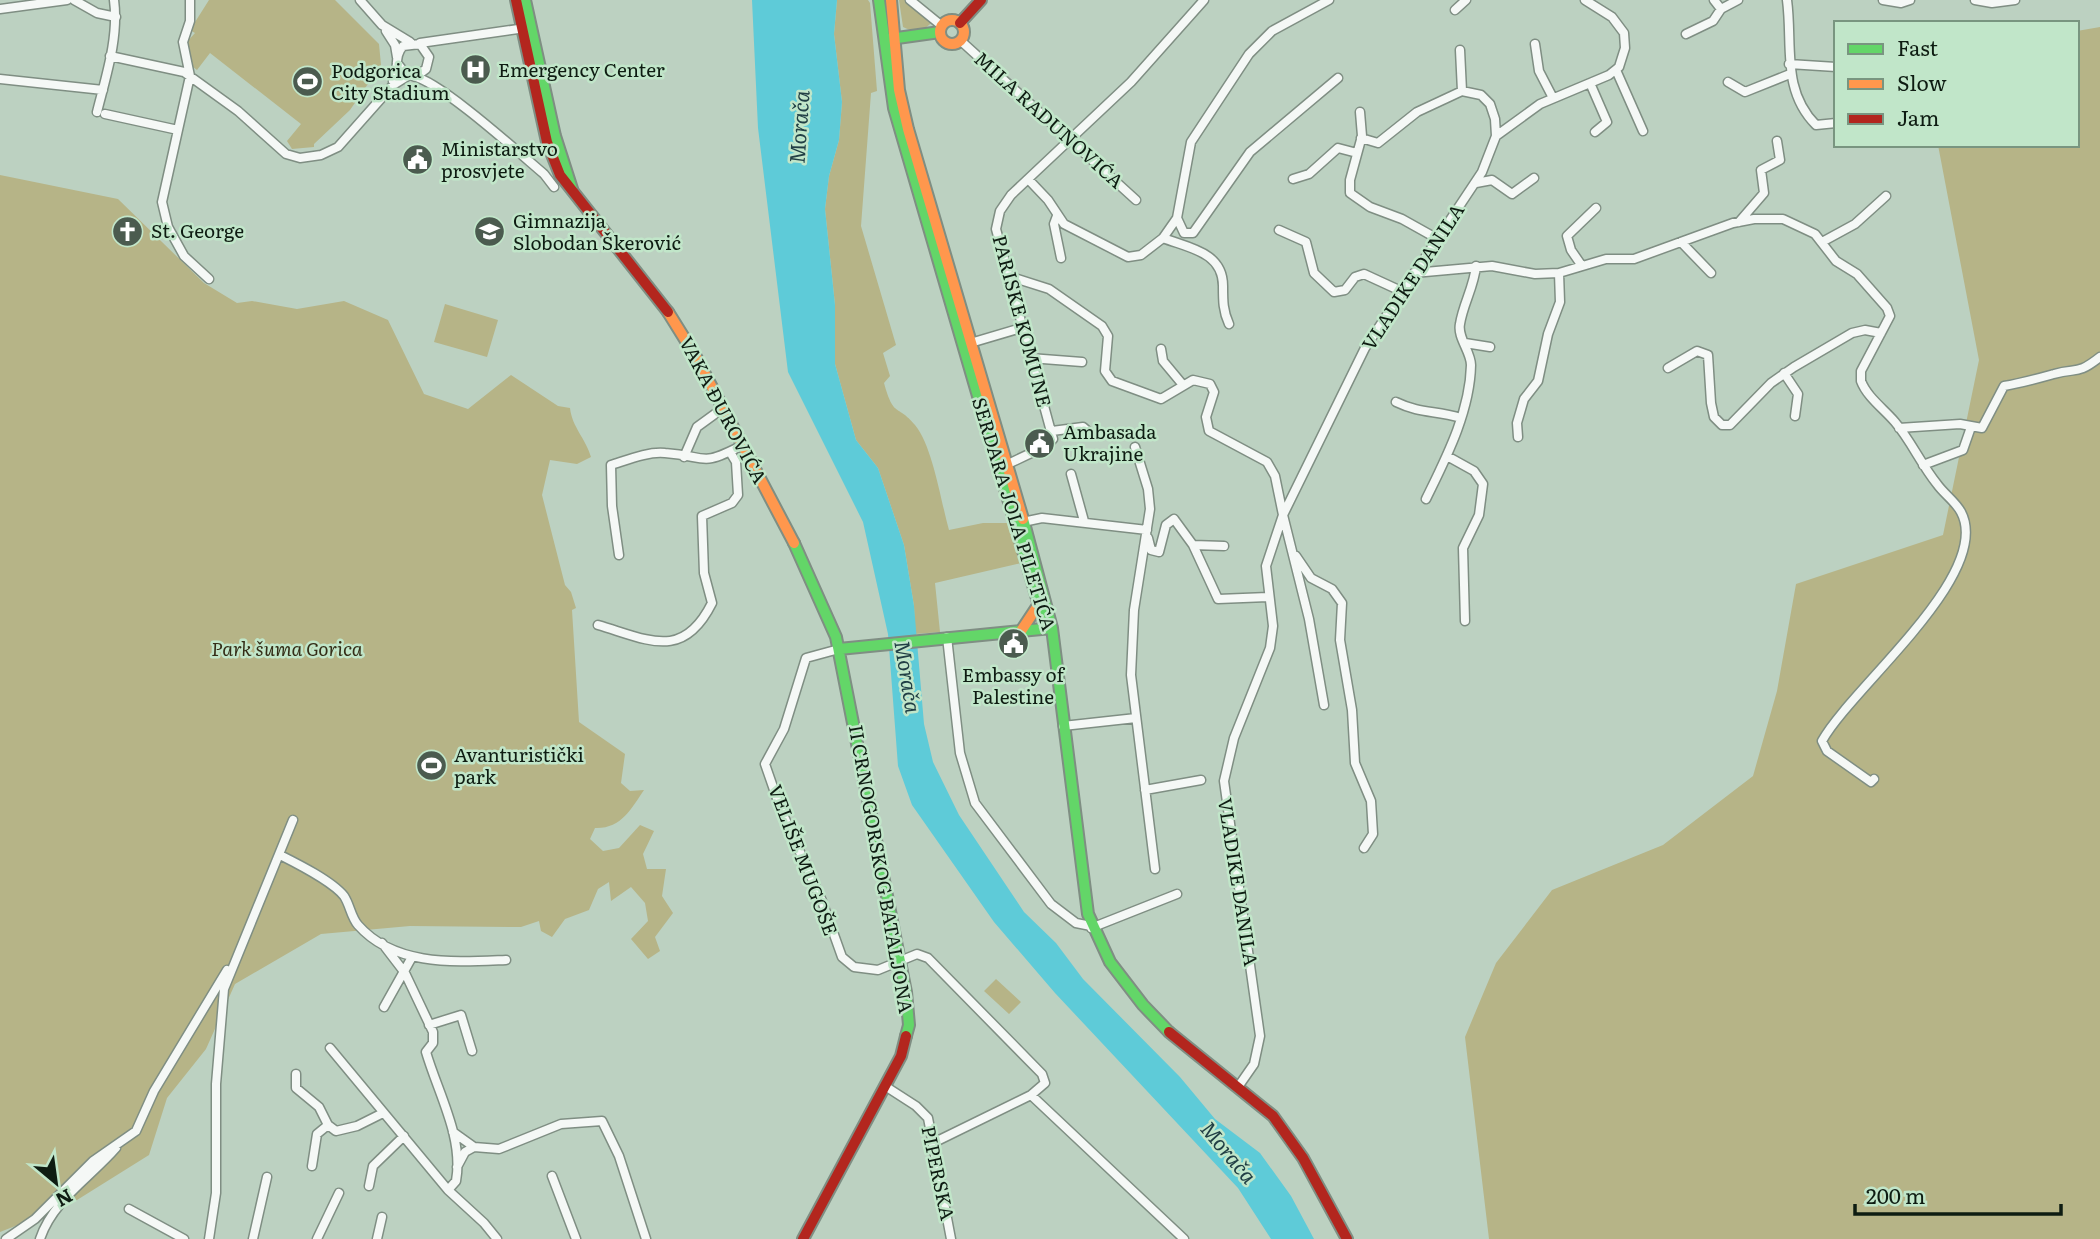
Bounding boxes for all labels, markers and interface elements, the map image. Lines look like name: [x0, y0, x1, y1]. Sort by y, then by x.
legend: [1834, 21, 2079, 147]
text: Fast: [1897, 31, 1938, 62]
street label: MILA RADUNOVIĆA: [969, 44, 1131, 194]
hospital icon: Emergency Center: [458, 53, 492, 87]
place label: Emergency Center: [498, 55, 665, 83]
place label: Podgorica City Stadium: [331, 56, 450, 106]
sports icon: Podgorica City Stadium: [291, 65, 325, 99]
text: Slow: [1897, 66, 1947, 97]
water label: Morača: [779, 89, 816, 164]
text: Jam: [1897, 101, 1939, 132]
place label: Ministarstvo prosvjete: [441, 134, 558, 184]
public building icon: Ministarstvo prosvjete: [401, 143, 435, 177]
street label: VLADIKE DANILA: [1354, 198, 1470, 355]
place label: Gimnazija Slobodan Škerović: [513, 206, 681, 256]
church icon: St. George: [111, 214, 145, 248]
school or university icon: Gimnazija Slobodan Škerović: [473, 215, 507, 249]
place label: St. George: [151, 216, 244, 244]
street label: PARISKE KOMUNE: [987, 232, 1059, 410]
street label: VAKA ĐUROVIĆA: [673, 331, 775, 488]
street label: SERDARA JOLA PILETIĆA: [966, 394, 1064, 634]
place label: Ambasada Ukrajine: [1063, 417, 1157, 467]
public building icon: Ambasada Ukrajine: [1023, 426, 1057, 460]
public building icon: Embassy of Palestine: [996, 627, 1030, 661]
park label: Park šuma Gorica: [211, 634, 363, 662]
water label: Morača: [888, 638, 930, 715]
place label: Embassy of Palestine: [962, 660, 1066, 710]
street label: II CRNOGORSKOG BATALJONA: [843, 722, 921, 1015]
place label: Avanturistički park: [454, 740, 584, 790]
sports icon: Avanturistički park: [414, 749, 448, 783]
street label: VELIŠE MUGOŠE: [762, 780, 846, 939]
street label: VLADIKE DANILA: [1212, 796, 1266, 968]
water label: Morača: [1195, 1113, 1265, 1189]
street label: PIPERSKA: [915, 1123, 963, 1223]
north arrow: [21, 1148, 91, 1218]
scale bar: [1855, 1172, 2062, 1216]
text: 200 m: [1866, 1179, 1926, 1210]
text: N: [51, 1183, 78, 1215]

